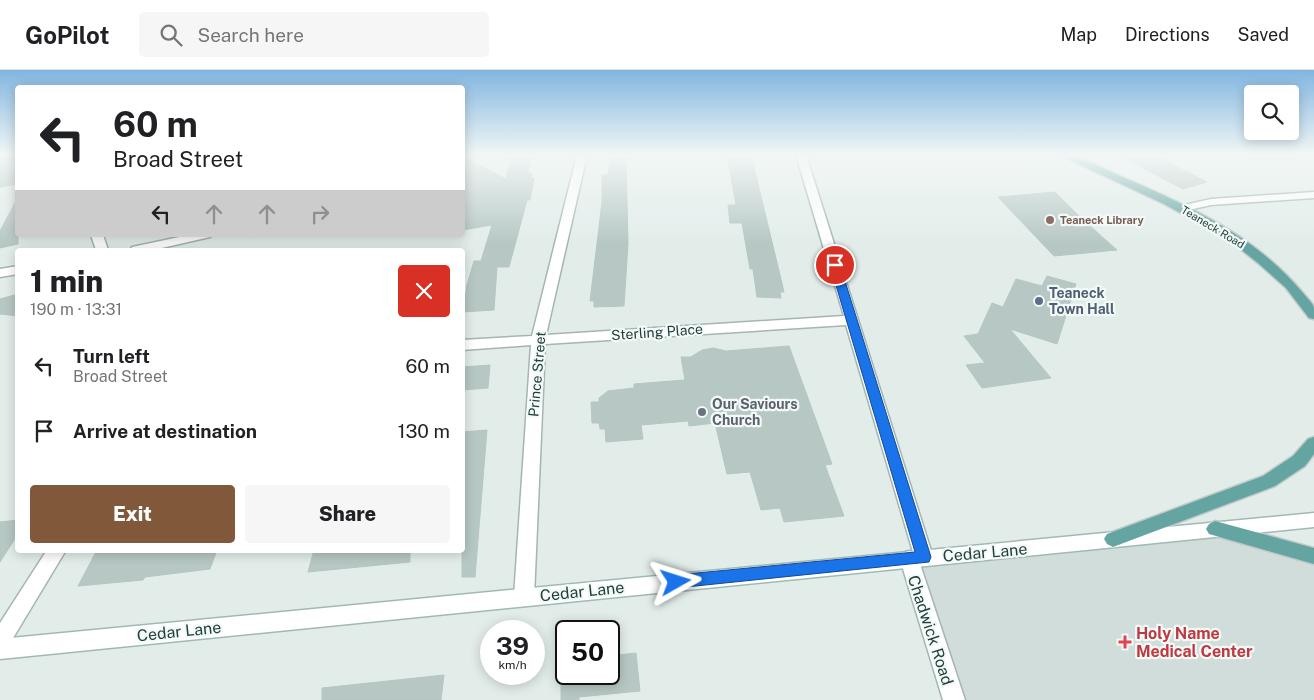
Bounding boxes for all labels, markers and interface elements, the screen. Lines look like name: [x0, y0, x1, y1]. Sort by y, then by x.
search box: [139, 12, 489, 57]
text: GoPilot: [25, 21, 109, 49]
icon: search: [157, 21, 185, 49]
text: Search here: [197, 24, 304, 46]
text: Map: [1060, 24, 1097, 45]
text: Directions: [1125, 24, 1210, 45]
text: Saved: [1238, 24, 1289, 45]
map controls: [1244, 85, 1299, 140]
button: search: [1244, 85, 1299, 140]
text: 60 m: [113, 104, 198, 145]
icon: left: [30, 105, 95, 170]
text: Broad Street: [113, 146, 243, 172]
icon: left: [147, 200, 175, 228]
icon: ahead: [200, 200, 228, 228]
icon: ahead: [253, 200, 281, 228]
icon: right: [306, 200, 334, 228]
street label: Teaneck Road: [1179, 203, 1247, 251]
marker: Teaneck Library: [1044, 214, 1056, 226]
place label: Teaneck Library: [1060, 214, 1144, 226]
pin: [814, 244, 856, 286]
icon: arrive: [821, 251, 849, 279]
text: 1 min: [30, 263, 103, 299]
button: close: [398, 265, 450, 317]
place label: Teaneck Town Hall: [1049, 285, 1115, 317]
marker: Teaneck Town Hall: [1033, 295, 1045, 307]
text: 190 m · 13:31: [30, 300, 122, 319]
street label: Sterling Place: [611, 321, 704, 343]
street label: Prince Street: [525, 331, 549, 417]
text: Turn left: [73, 345, 150, 367]
icon: left: [30, 352, 58, 380]
text: 60 m: [406, 355, 450, 377]
text: Broad Street: [73, 367, 168, 386]
place label: Our Saviours Church: [712, 396, 798, 428]
marker: Our Saviours Church: [696, 406, 708, 418]
icon: arrive: [30, 417, 58, 445]
text: Arrive at destination: [73, 420, 257, 442]
text: 130 m: [398, 420, 450, 442]
button: Exit: [30, 485, 235, 543]
button: Share: [245, 485, 450, 543]
street label: Cedar Lane: [942, 539, 1028, 566]
position arrow: [649, 555, 701, 607]
street label: Chadwick Road: [904, 573, 957, 687]
street label: Cedar Lane: [539, 578, 625, 605]
street label: Cedar Lane: [136, 618, 222, 645]
speed limit sign: 50: [555, 620, 620, 685]
place label: Holy Name Medical Center: [1136, 624, 1253, 661]
text: 39: [496, 631, 529, 661]
marker: Holy Name Medical Center: [1118, 635, 1132, 649]
text: km/h: [498, 658, 527, 672]

